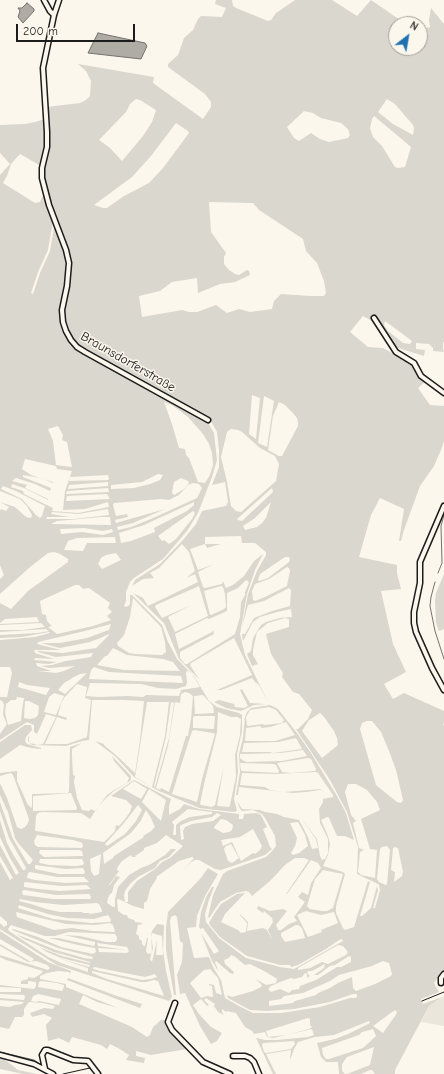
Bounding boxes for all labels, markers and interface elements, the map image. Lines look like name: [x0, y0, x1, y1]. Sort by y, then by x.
scale bar: [18, 16, 137, 42]
north arrow: [388, 16, 428, 56]
text: N: [407, 19, 420, 34]
text: 200 m: [23, 24, 58, 38]
street label: Braunsdorferstraße: [78, 329, 178, 395]

